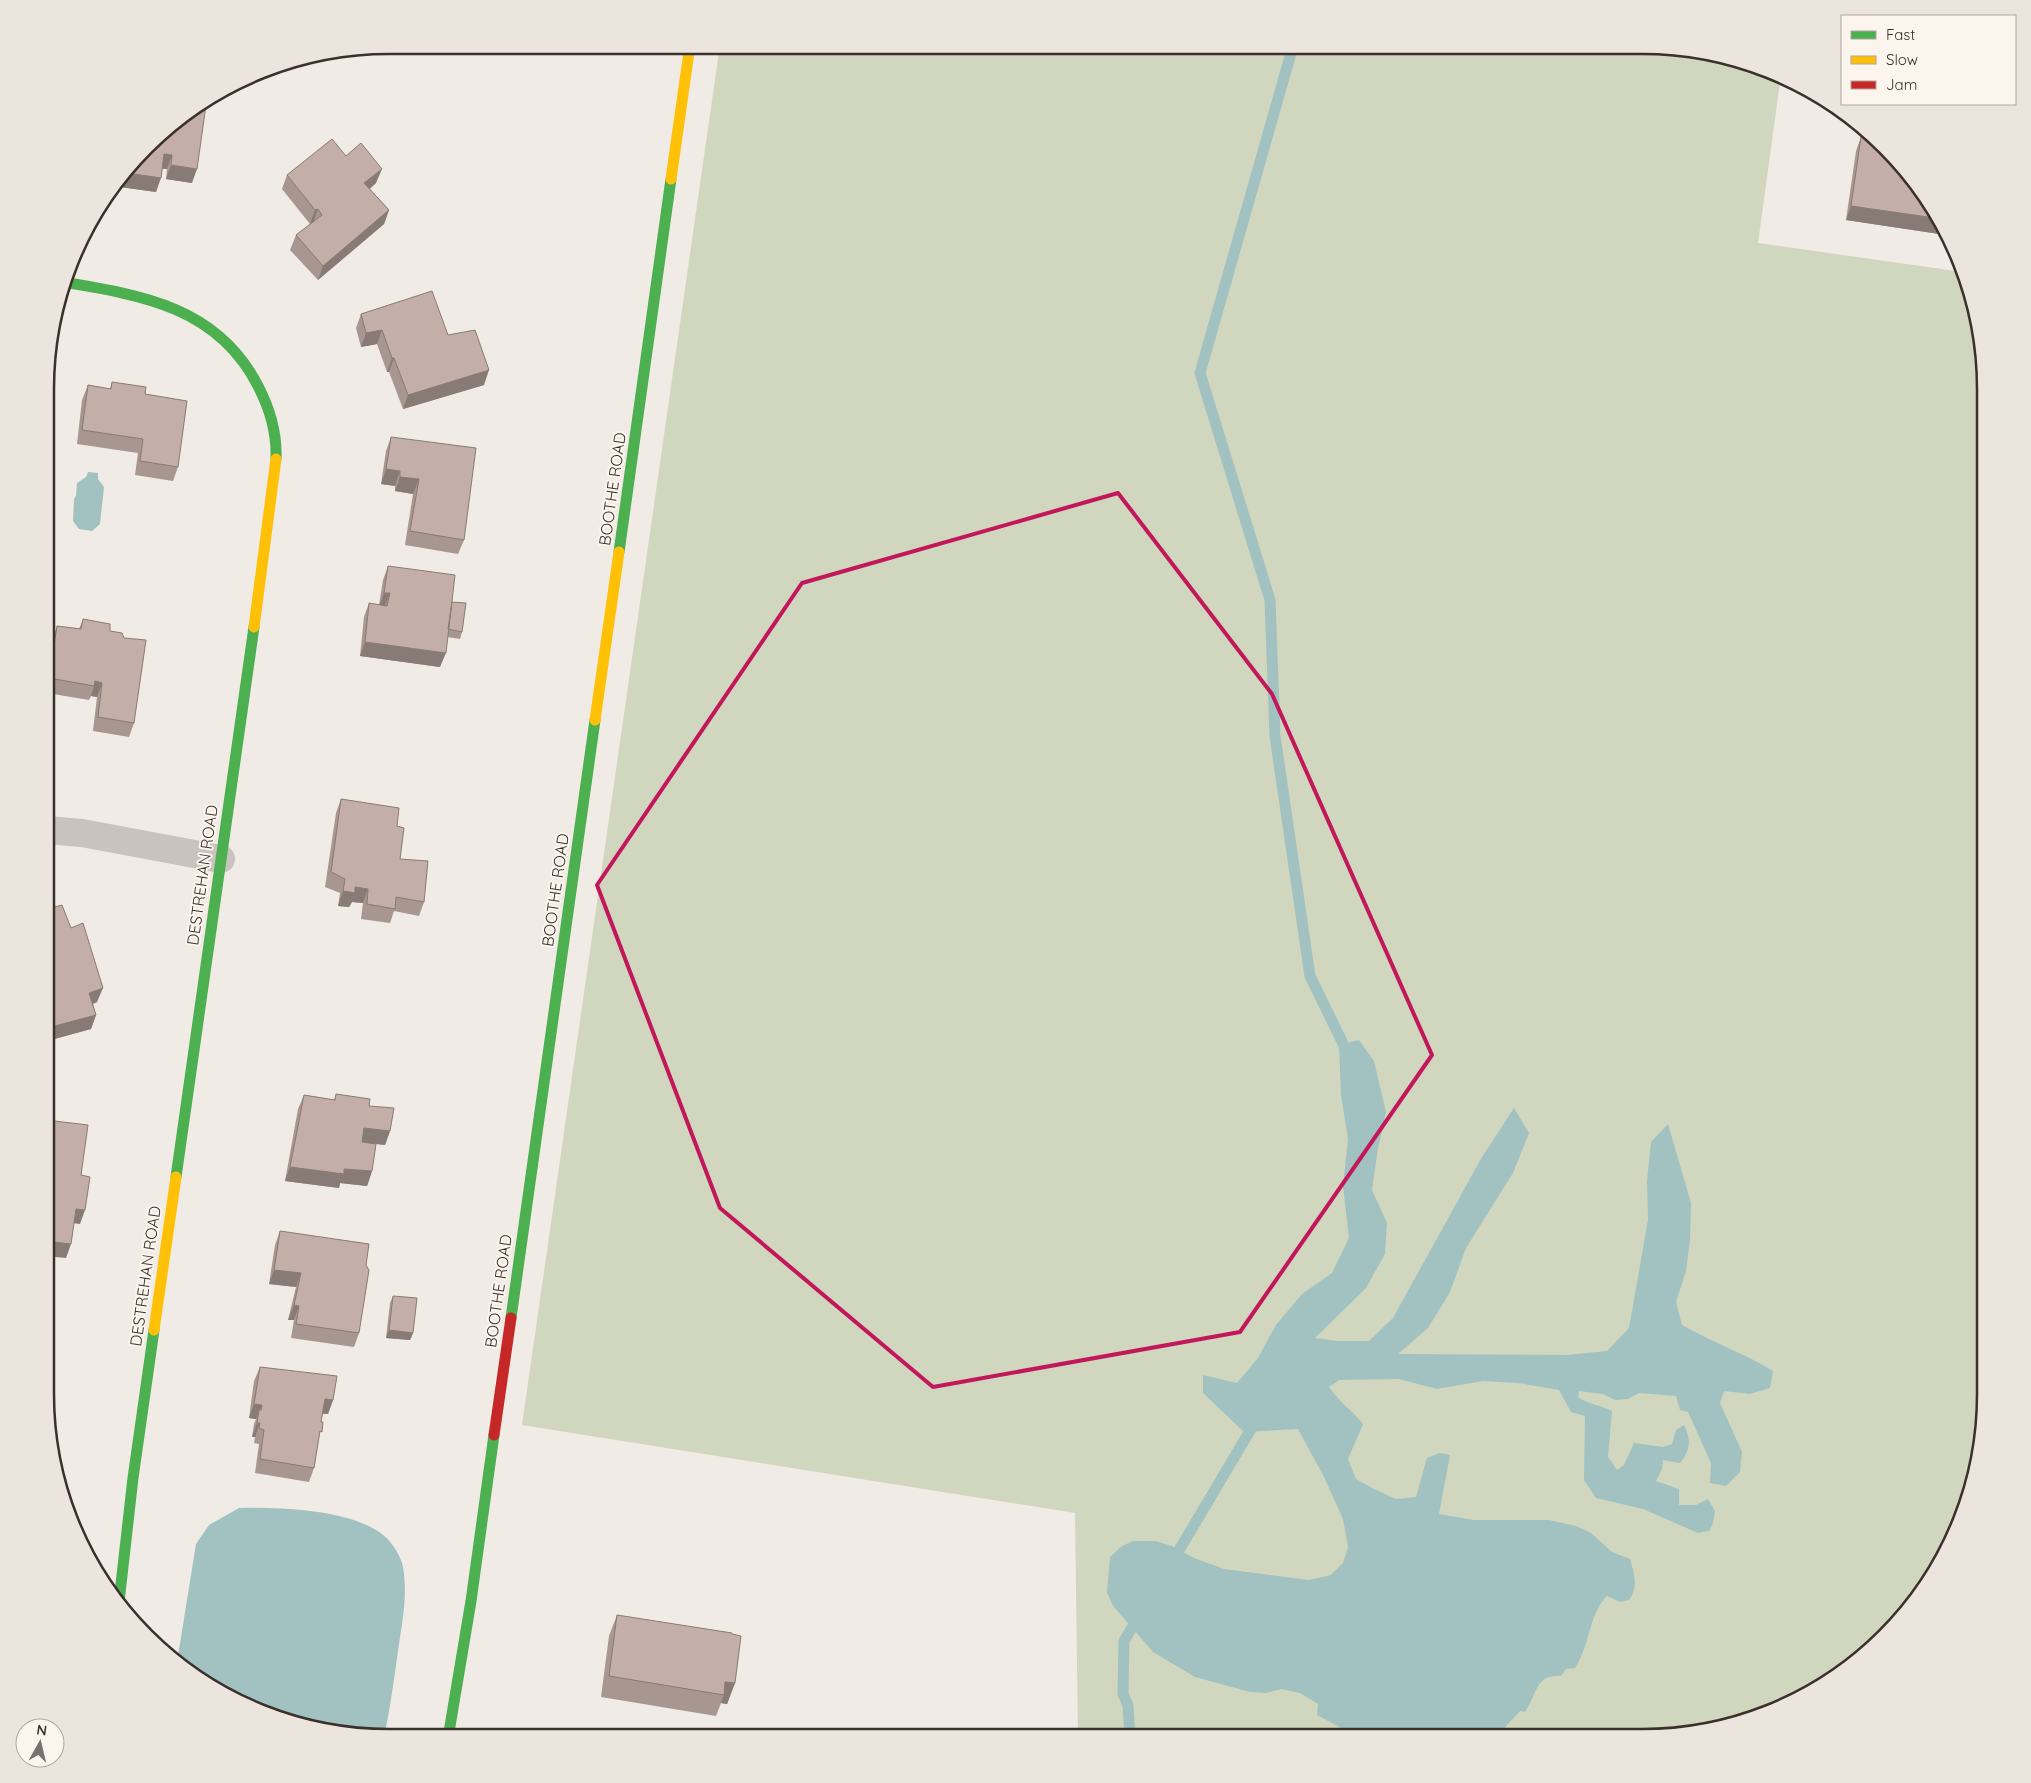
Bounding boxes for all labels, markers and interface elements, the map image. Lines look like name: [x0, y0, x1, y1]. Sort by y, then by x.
legend: [1841, 15, 2016, 105]
text: Fast: [1886, 25, 1915, 44]
text: Slow: [1886, 50, 1918, 69]
text: Jam: [1886, 75, 1917, 94]
street label: BOOTHE ROAD: [594, 431, 630, 547]
street label: DESTREHAN ROAD: [182, 804, 222, 946]
street label: BOOTHE ROAD: [537, 832, 573, 948]
street label: DESTREHAN ROAD: [125, 1205, 165, 1347]
street label: BOOTHE ROAD: [480, 1233, 516, 1349]
north arrow: [15, 1718, 65, 1768]
text: N: [35, 1720, 48, 1740]

